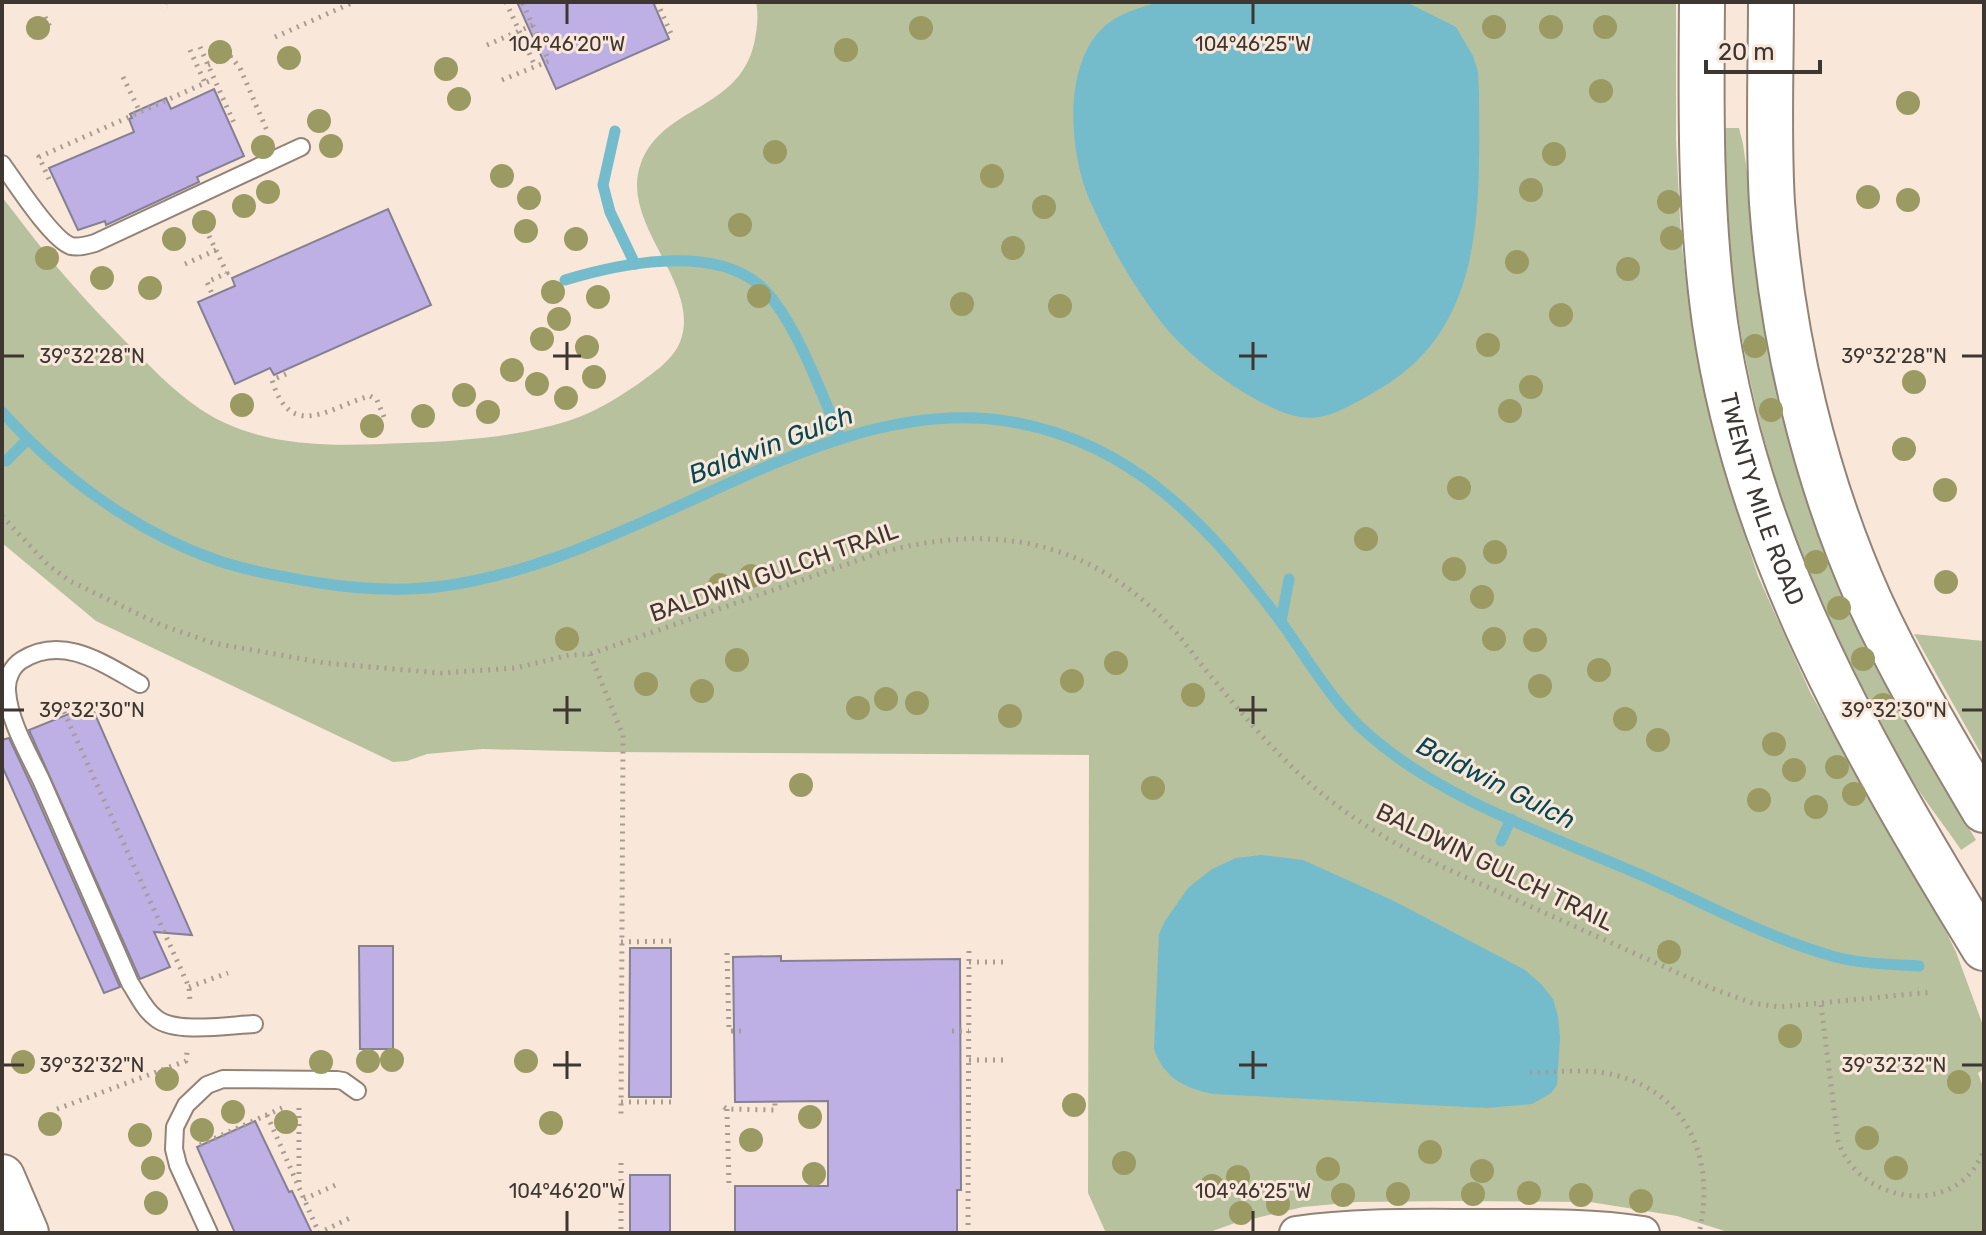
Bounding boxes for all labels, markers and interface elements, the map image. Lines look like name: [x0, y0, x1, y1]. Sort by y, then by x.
scale bar: [1706, 24, 1820, 74]
text: 104°46'20"W: [509, 32, 625, 56]
text: 104°46'25"W: [1195, 32, 1311, 56]
text: 20 m: [1718, 38, 1775, 66]
text: 39°32'28"N: [39, 344, 145, 368]
text: 39°32'28"N: [1841, 344, 1947, 368]
street label: TWENTY MILE ROAD: [1714, 390, 1810, 610]
water label: Baldwin Gulch: [684, 399, 858, 491]
street label: BALDWIN GULCH TRAIL: [646, 516, 902, 628]
text: 39°32'30"N: [39, 698, 145, 722]
text: 39°32'30"N: [1841, 698, 1947, 722]
water label: Baldwin Gulch: [1412, 730, 1580, 836]
street label: BALDWIN GULCH TRAIL: [1372, 797, 1619, 937]
text: 39°32'32"N: [40, 1053, 144, 1077]
text: 39°32'32"N: [1842, 1053, 1946, 1077]
text: 104°46'20"W: [509, 1179, 625, 1203]
text: 104°46'25"W: [1195, 1179, 1311, 1203]

